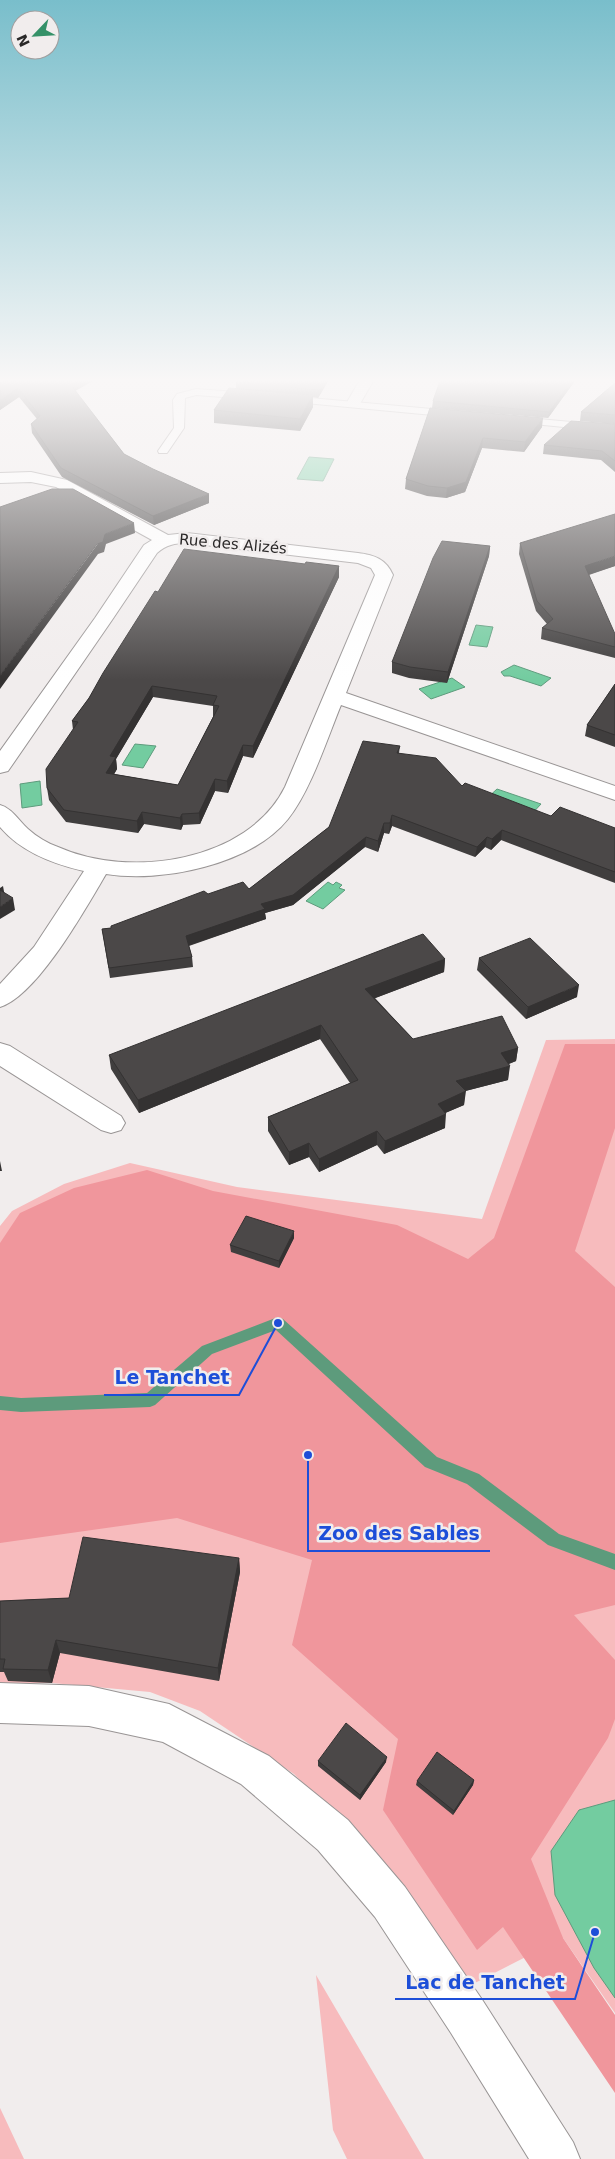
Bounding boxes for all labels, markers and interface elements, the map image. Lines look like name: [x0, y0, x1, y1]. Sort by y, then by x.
north arrow: [10, 10, 60, 60]
text: N: [13, 32, 33, 49]
street label: Rue des Alizés: [178, 530, 288, 558]
callout: Le Tanchet: [104, 1361, 239, 1395]
text: Le Tanchet: [114, 1366, 230, 1388]
callout: Zoo des Sables: [308, 1517, 490, 1551]
text: Zoo des Sables: [318, 1522, 480, 1544]
callout: Lac de Tanchet: [395, 1965, 575, 1999]
text: Lac de Tanchet: [405, 1971, 565, 1993]

